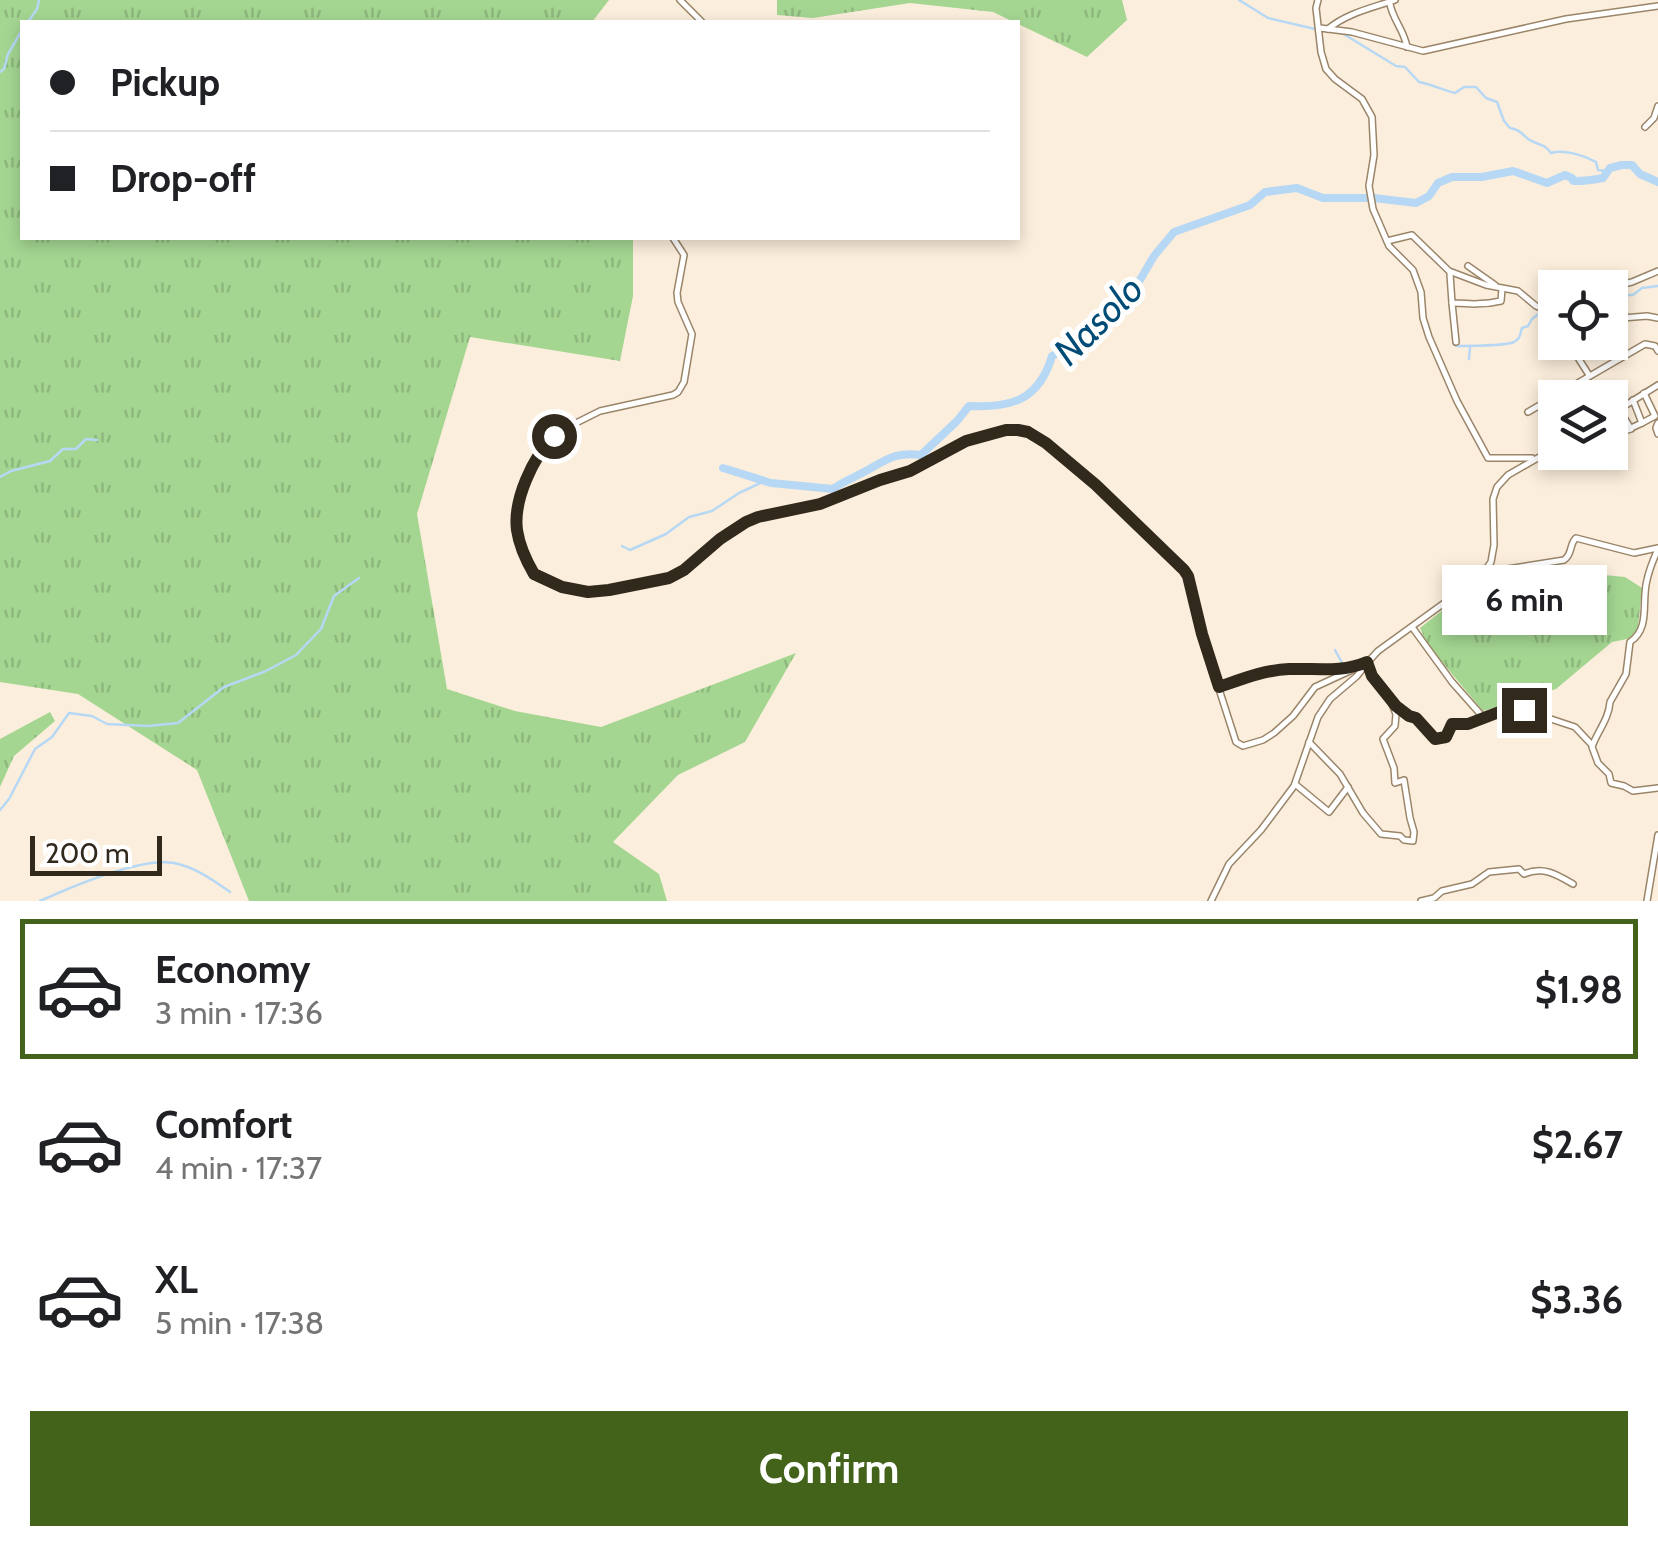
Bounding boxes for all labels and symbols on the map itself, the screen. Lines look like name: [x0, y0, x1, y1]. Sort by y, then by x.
water label: Nasolo: [1043, 265, 1153, 375]
route start: [532, 414, 577, 459]
callout: 6 min: [1442, 565, 1606, 635]
route end: [1502, 688, 1547, 733]
scale bar: [30, 831, 162, 876]

